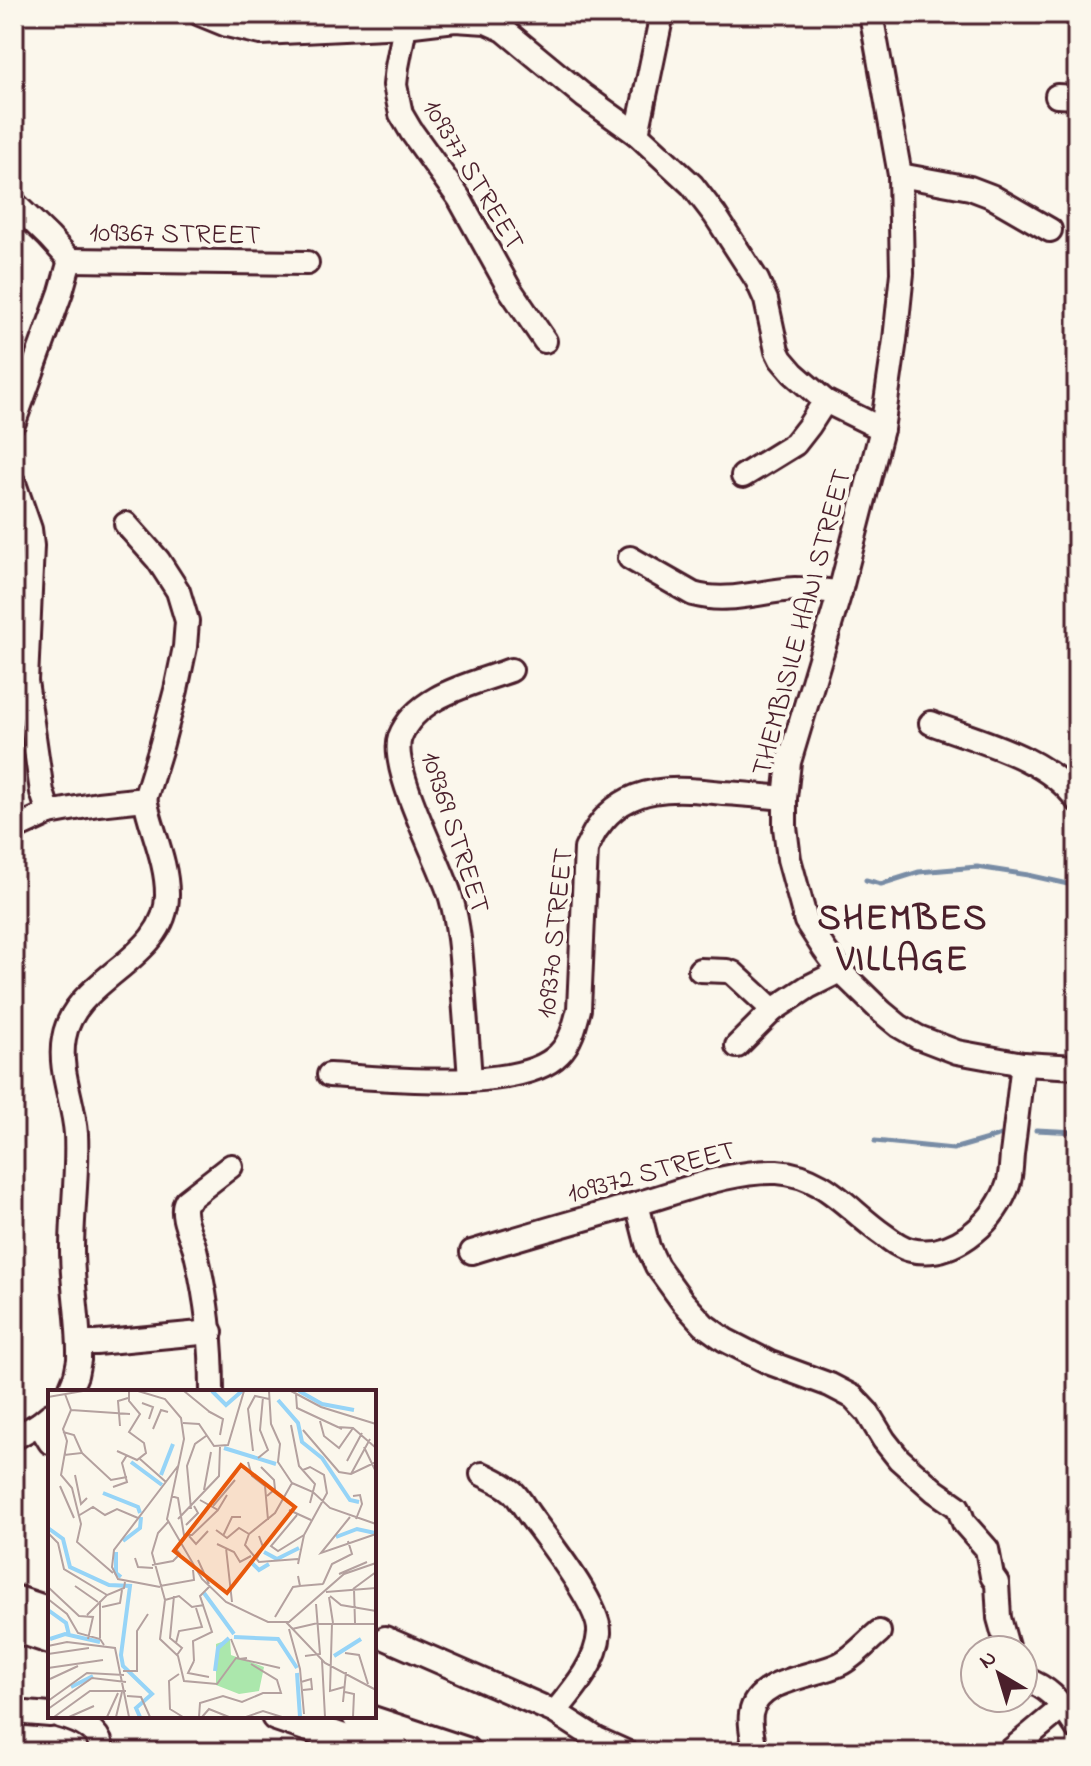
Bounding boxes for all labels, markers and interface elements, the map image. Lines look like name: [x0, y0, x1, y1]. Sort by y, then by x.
street label: 109377 STREET: [411, 92, 533, 259]
street label: 109367 STREET: [89, 214, 261, 257]
street label: THEMBISILE HANI STREET: [743, 465, 864, 781]
street label: 109369 STREET: [408, 747, 499, 919]
street label: 109370 STREET: [527, 846, 586, 1021]
district label: SHEMBES VILLAGE: [818, 894, 988, 988]
street label: 109372 STREET: [563, 1131, 741, 1216]
inset map: [48, 1390, 376, 1718]
north arrow: [959, 1634, 1039, 1714]
text: N: [973, 1643, 1004, 1678]

